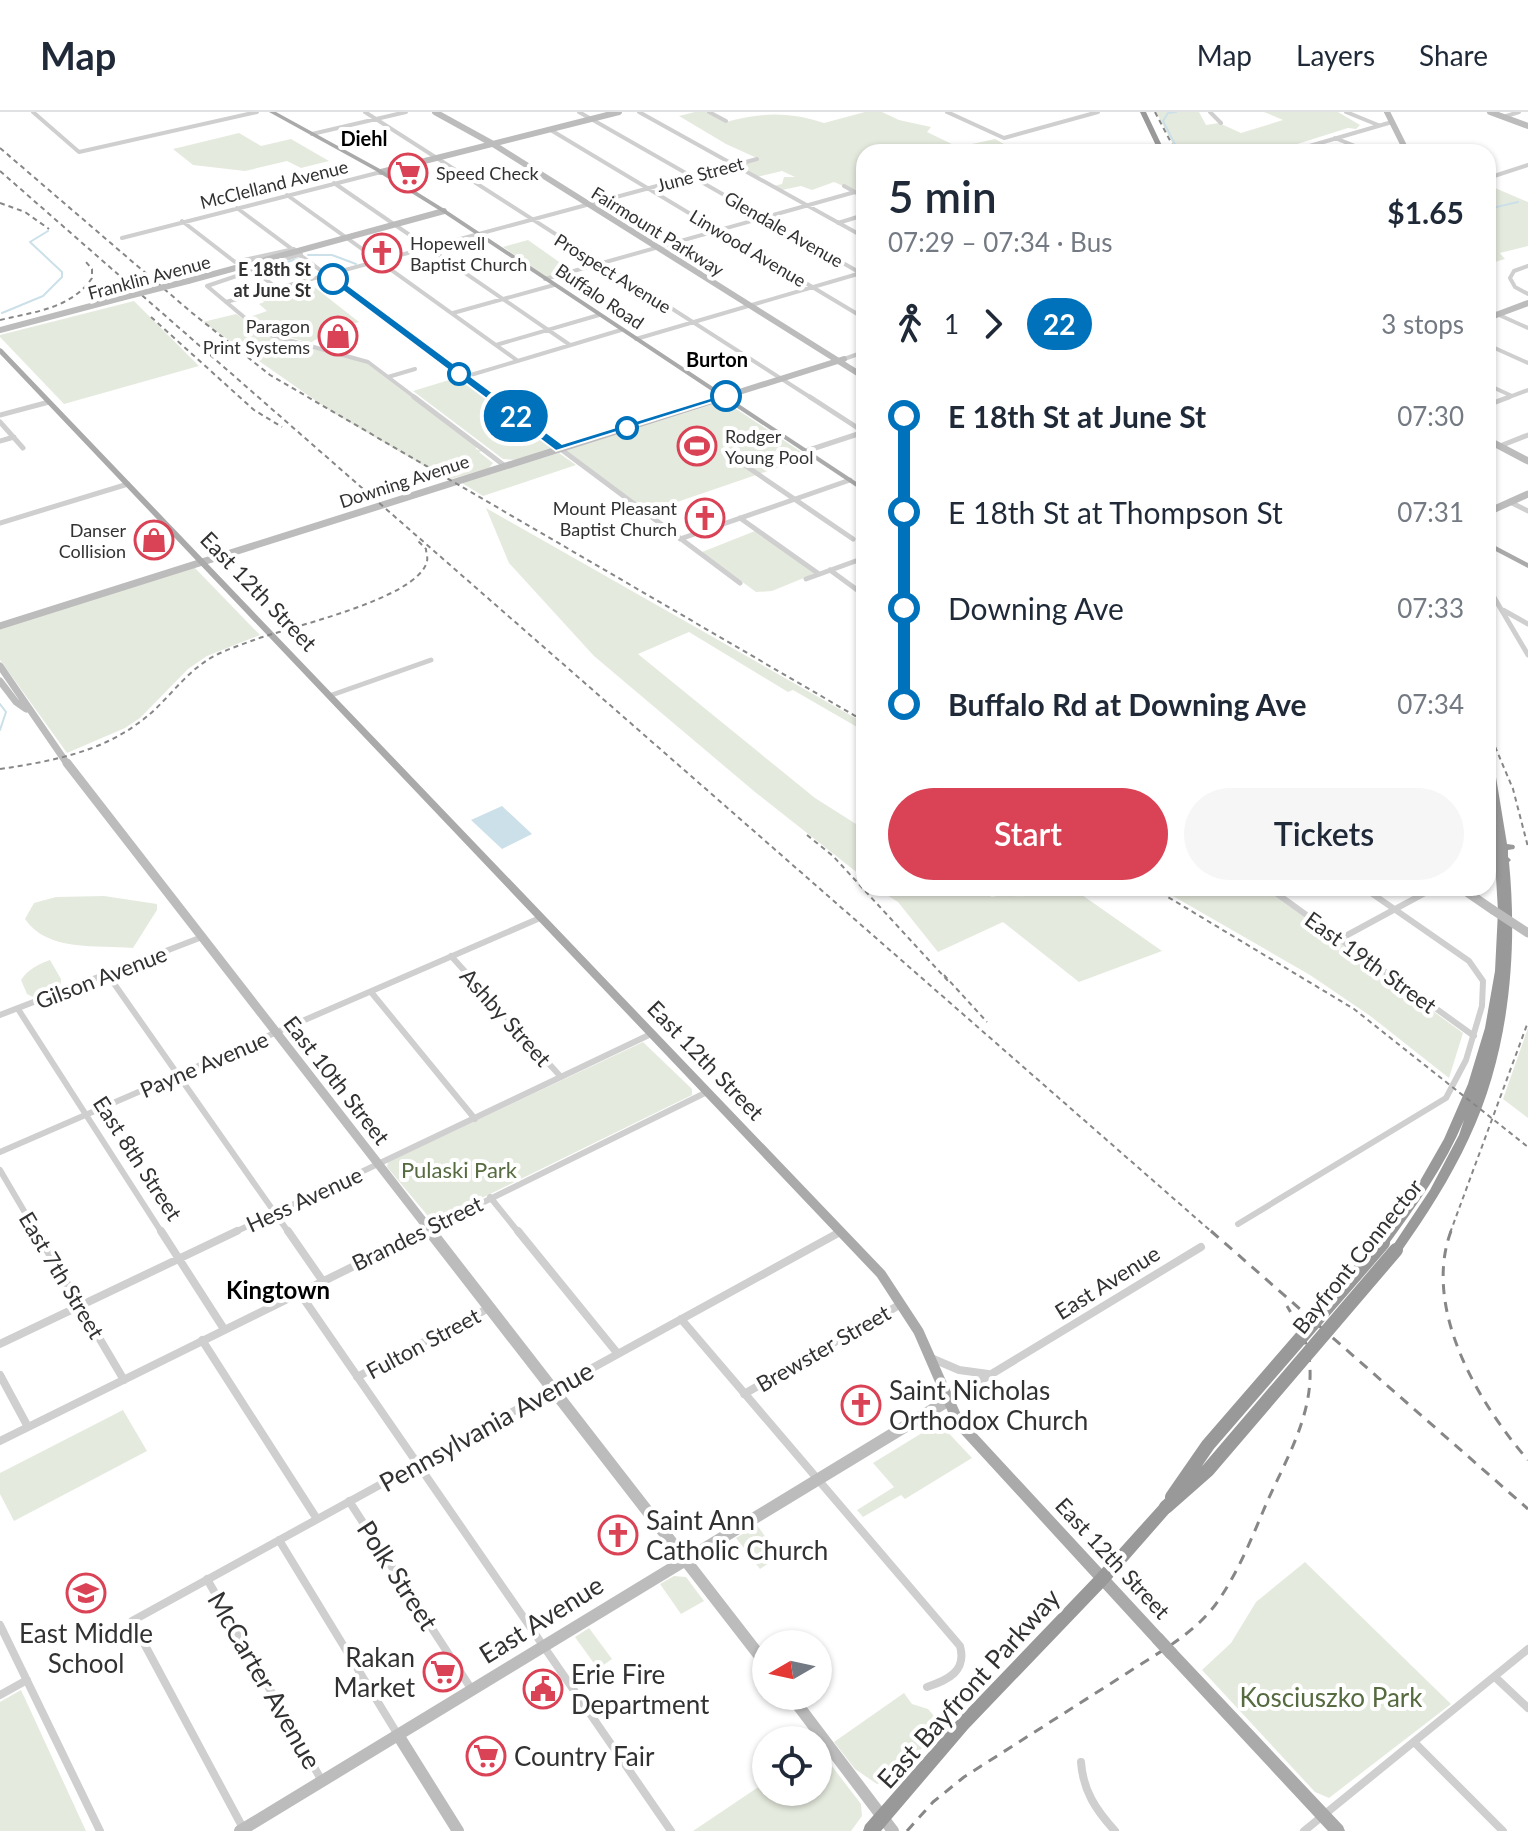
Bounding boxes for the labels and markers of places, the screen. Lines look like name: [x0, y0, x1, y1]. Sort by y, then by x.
supermarket icon: Speed Check: [387, 152, 429, 194]
place label: Speed Check: [436, 162, 540, 184]
church icon: Hopewell Baptist Church: [361, 232, 403, 274]
place label: Hopewell Baptist Church: [410, 232, 527, 275]
place label: E 18th St at June St: [233, 258, 311, 301]
marker: E 18th St at June St: [318, 264, 348, 294]
place label: Paragon Print Systems: [203, 315, 310, 358]
shop icon: Paragon Print Systems: [317, 315, 359, 357]
unlabelled marker: [448, 363, 470, 385]
unlabelled marker: [711, 381, 741, 411]
unlabelled marker: [616, 417, 638, 439]
sports icon: Rodger Young Pool: [676, 425, 718, 467]
place label: Rodger Young Pool: [725, 425, 814, 468]
place label: Mount Pleasant Baptist Church: [553, 497, 678, 540]
church icon: Mount Pleasant Baptist Church: [684, 497, 726, 539]
place label: Danser Collision: [59, 519, 126, 562]
shop icon: Danser Collision: [133, 519, 175, 561]
place label: Saint Nicholas Orthodox Church: [889, 1374, 1088, 1436]
church icon: Saint Nicholas Orthodox Church: [840, 1384, 882, 1426]
place label: Saint Ann Catholic Church: [646, 1504, 828, 1566]
church icon: Saint Ann Catholic Church: [597, 1514, 639, 1556]
school or university icon: East Middle School: [65, 1572, 107, 1614]
place label: East Middle School: [19, 1617, 153, 1679]
place label: Rakan Market: [333, 1641, 416, 1703]
supermarket icon: Rakan Market: [422, 1651, 464, 1693]
place label: Erie Fire Department: [571, 1658, 710, 1720]
public building icon: Erie Fire Department: [522, 1668, 564, 1710]
supermarket icon: Country Fair: [465, 1735, 507, 1777]
place label: Country Fair: [514, 1740, 655, 1772]

